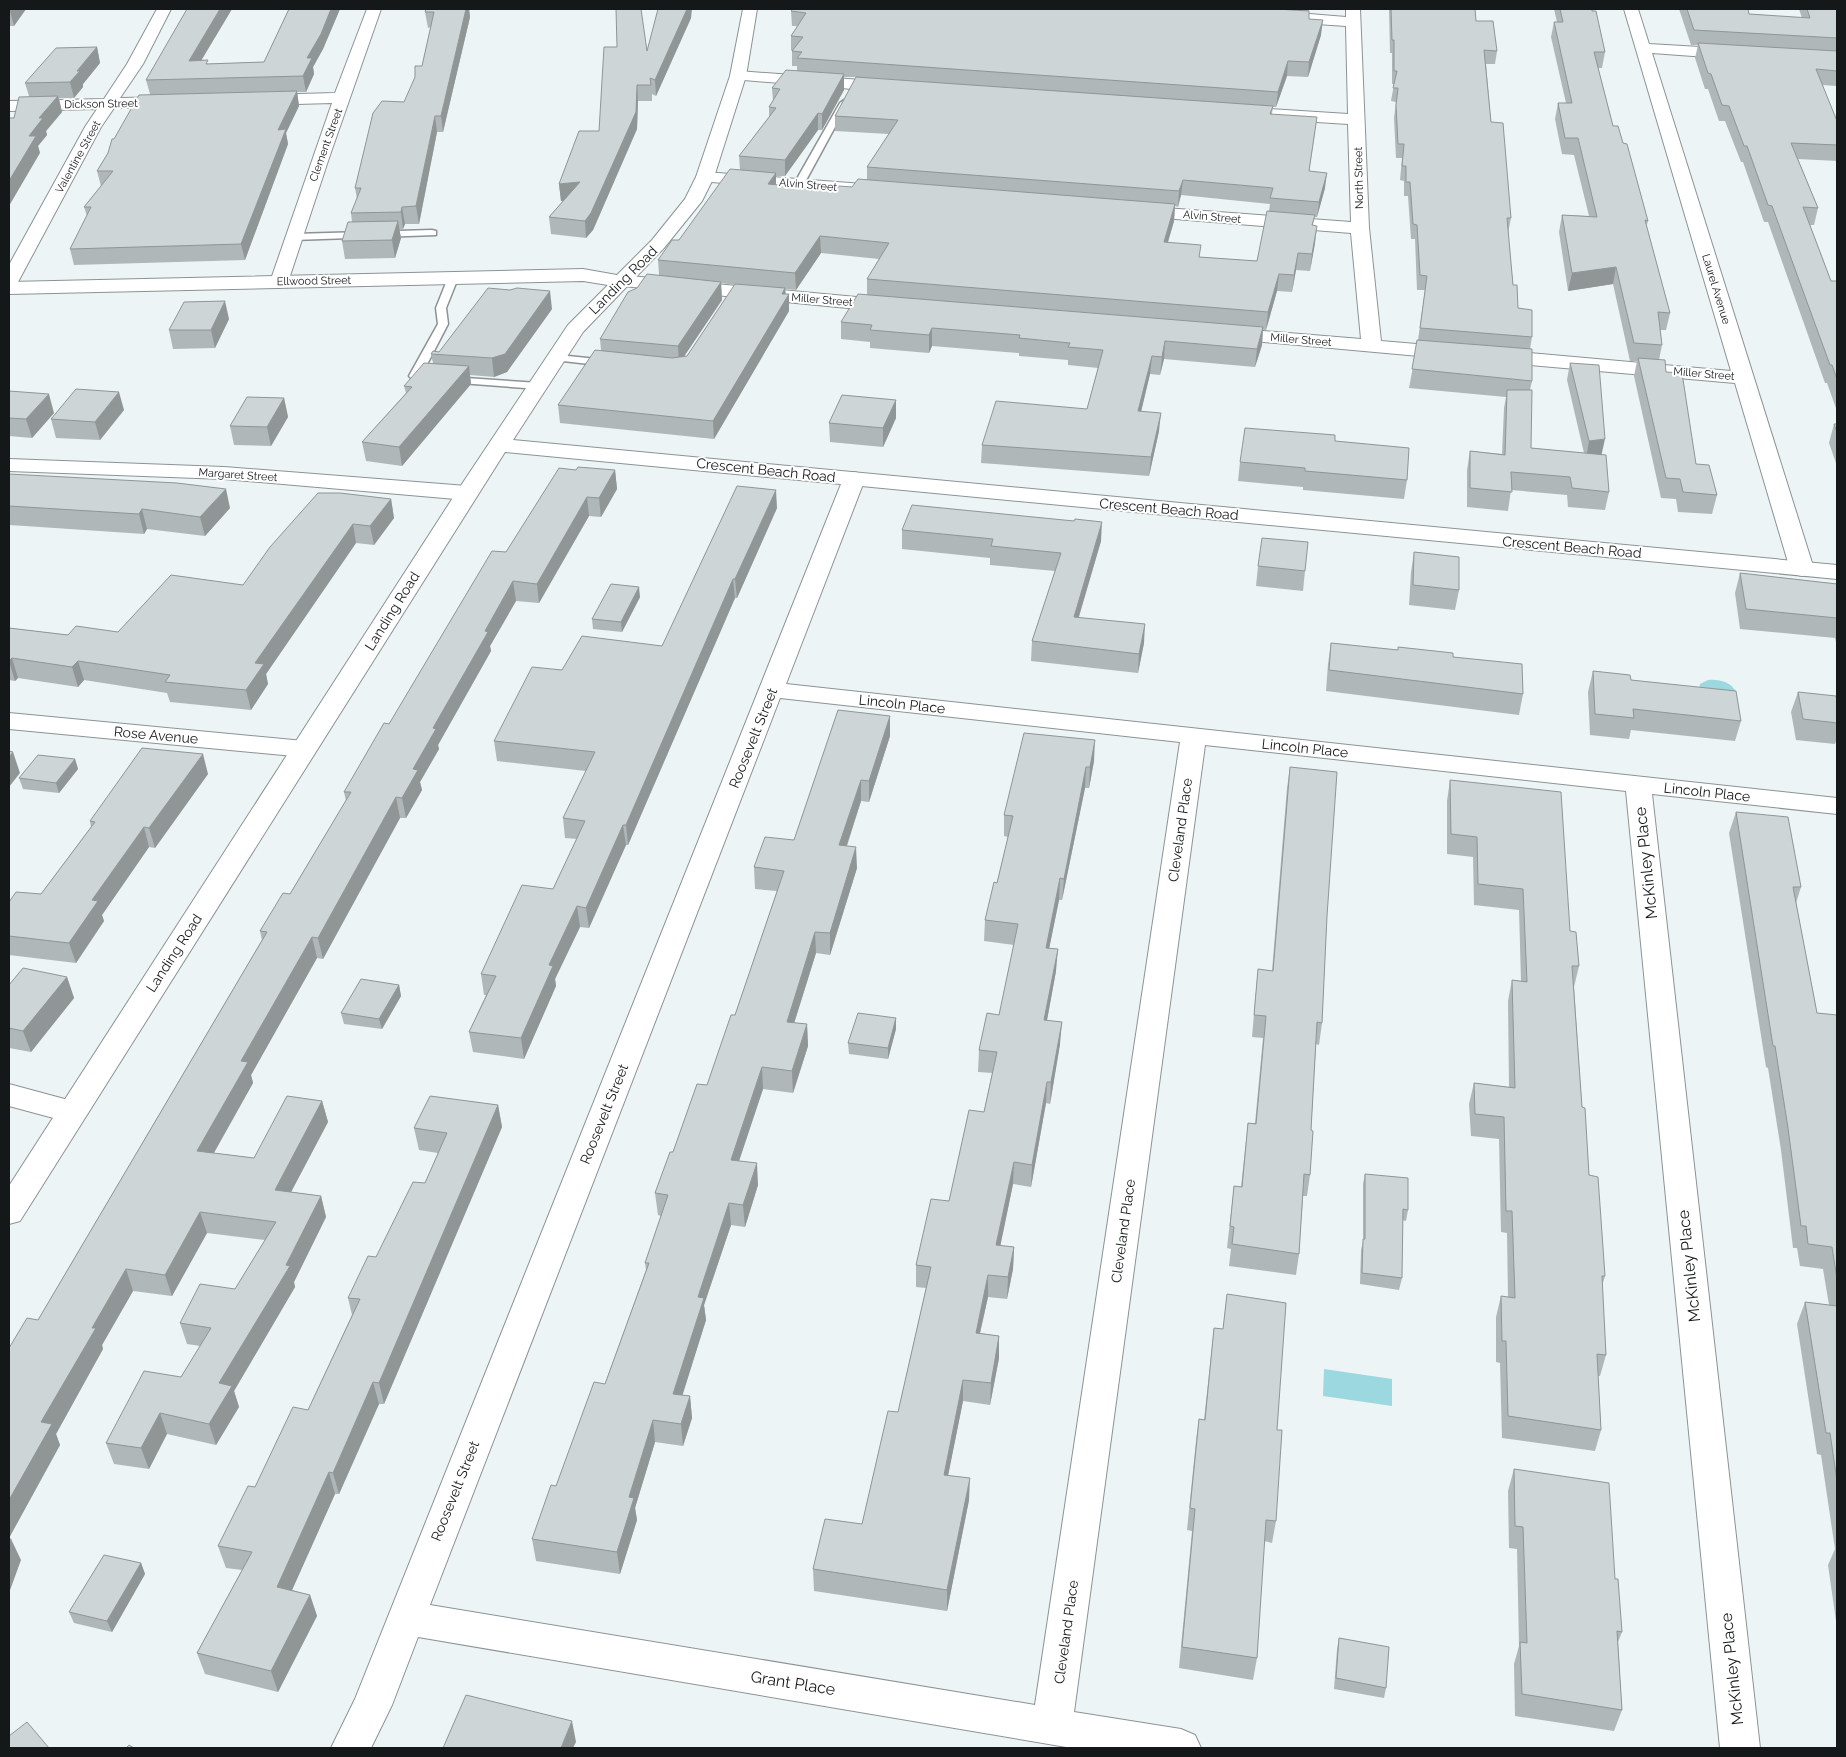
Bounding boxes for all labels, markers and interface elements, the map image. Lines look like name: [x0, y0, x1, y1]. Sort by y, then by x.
street label: Dickson Street: [64, 97, 138, 111]
street label: Clement Street: [307, 106, 345, 183]
street label: Valentine Street: [53, 118, 103, 196]
street label: North Street: [1352, 146, 1366, 209]
street label: Alvin Street: [778, 176, 838, 194]
street label: Alvin Street: [1182, 208, 1242, 226]
street label: Landing Road: [586, 243, 660, 317]
street label: Laurel Avenue: [1699, 252, 1733, 326]
street label: Ellwood Street: [277, 274, 352, 288]
street label: Miller Street: [791, 291, 853, 309]
street label: Miller Street: [1270, 331, 1332, 349]
street label: Miller Street: [1673, 365, 1735, 383]
street label: Crescent Beach Road: [696, 455, 836, 485]
street label: Margaret Street: [198, 466, 278, 484]
street label: Crescent Beach Road: [1099, 495, 1239, 523]
street label: Crescent Beach Road: [1502, 533, 1642, 561]
street label: Landing Road: [361, 569, 423, 653]
street label: Roosevelt Street: [726, 685, 781, 790]
street label: Lincoln Place: [858, 692, 946, 716]
street label: Rose Avenue: [113, 723, 199, 747]
street label: Lincoln Place: [1261, 736, 1349, 760]
street label: Cleveland Place: [1165, 777, 1195, 883]
street label: Lincoln Place: [1663, 780, 1751, 804]
street label: McKinley Place: [1631, 806, 1661, 920]
street label: Landing Road: [143, 911, 205, 995]
street label: Roosevelt Street: [577, 1061, 632, 1166]
street label: Cleveland Place: [1108, 1178, 1138, 1284]
street label: McKinley Place: [1674, 1209, 1704, 1323]
street label: Roosevelt Street: [428, 1438, 483, 1543]
street label: Cleveland Place: [1051, 1579, 1081, 1685]
street label: McKinley Place: [1717, 1612, 1747, 1726]
street label: Grant Place: [749, 1667, 837, 1699]

